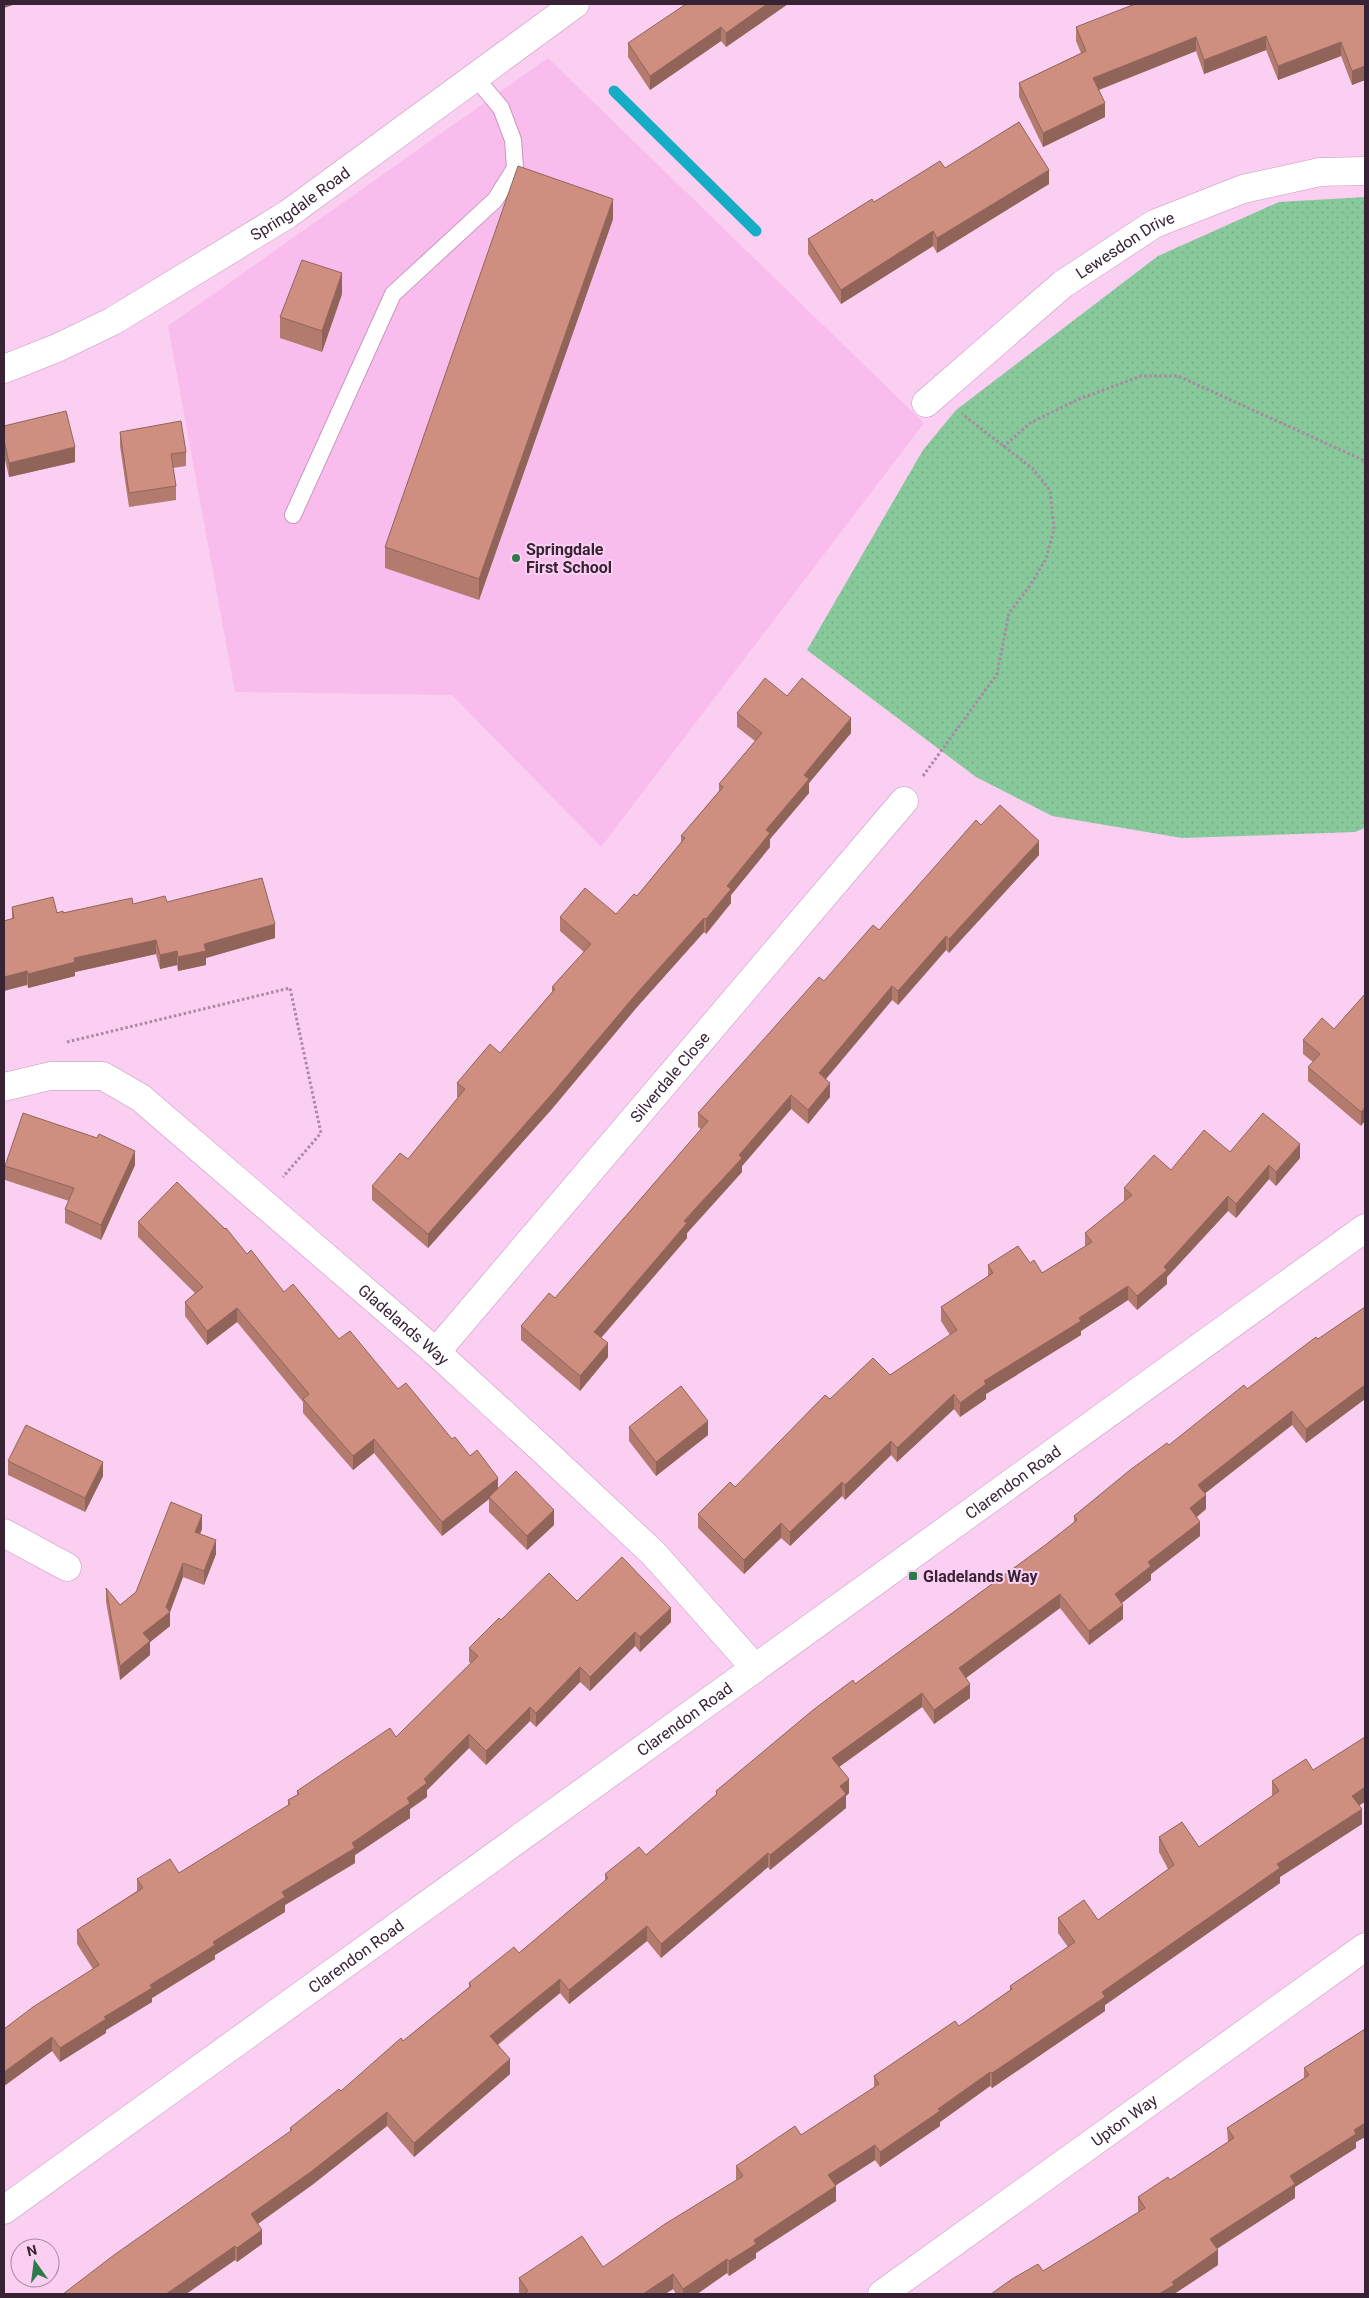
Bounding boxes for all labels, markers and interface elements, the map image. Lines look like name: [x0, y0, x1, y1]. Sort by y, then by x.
street label: Springdale Road: [247, 163, 354, 245]
street label: Lewesdon Drive: [1072, 208, 1177, 283]
place label: Springdale First School: [526, 540, 612, 577]
marker: Springdale First School: [510, 552, 522, 564]
street label: Silverdale Close: [626, 1028, 714, 1126]
street label: Gladelands Way: [354, 1280, 453, 1369]
street label: Clarendon Road: [962, 1442, 1065, 1523]
place label: Gladelands Way: [923, 1567, 1039, 1586]
marker: Gladelands Way: [907, 1570, 919, 1582]
street label: Clarendon Road: [633, 1679, 736, 1760]
street label: Clarendon Road: [305, 1916, 408, 1997]
street label: Upton Way: [1088, 2090, 1161, 2151]
north arrow: [10, 2238, 60, 2288]
text: N: [25, 2241, 39, 2259]

